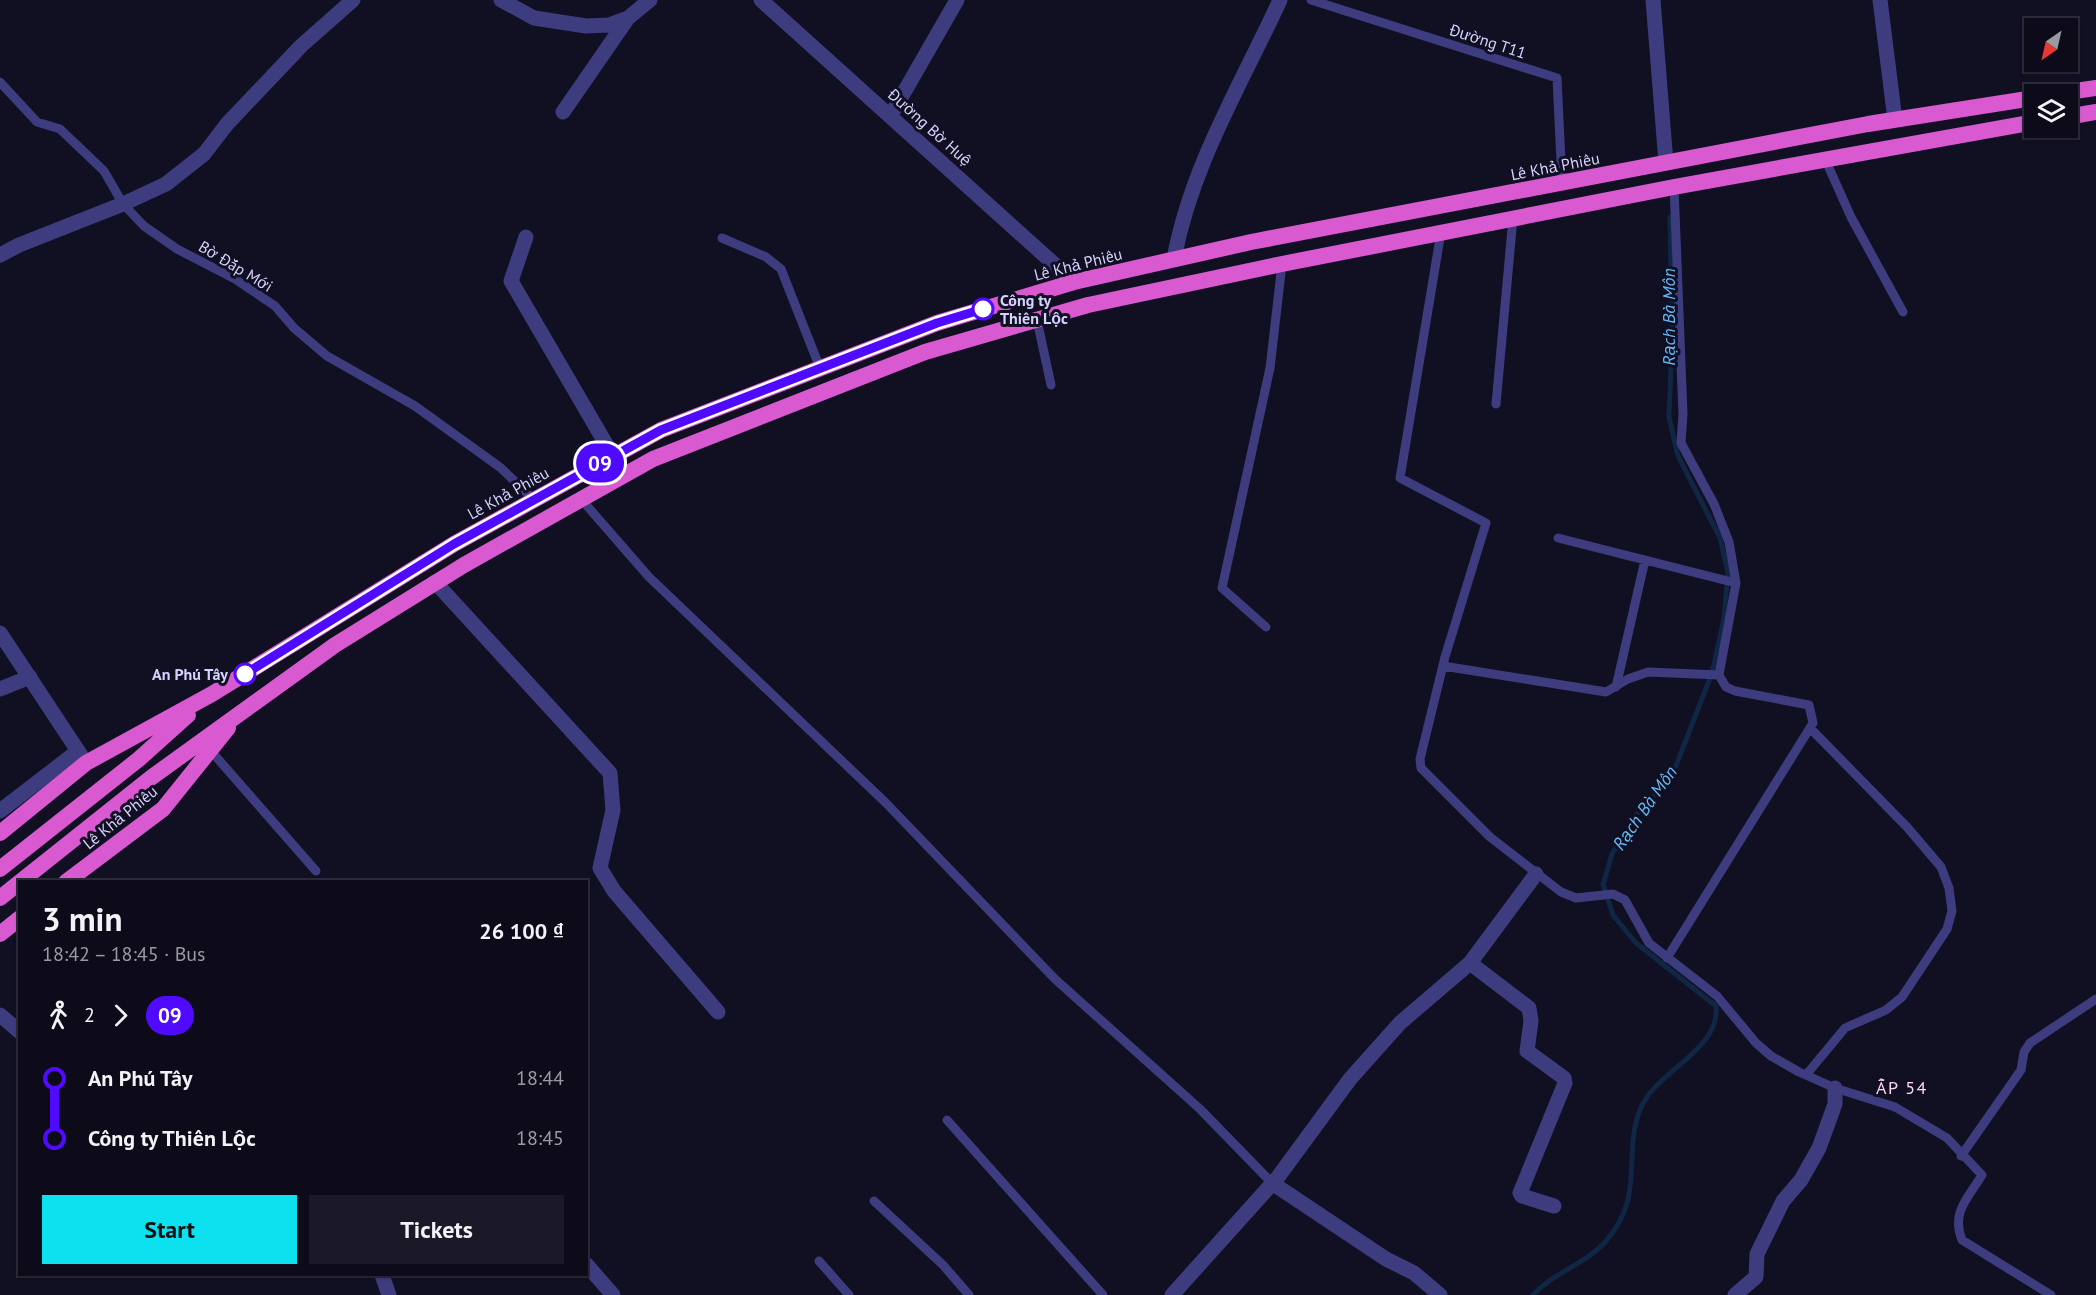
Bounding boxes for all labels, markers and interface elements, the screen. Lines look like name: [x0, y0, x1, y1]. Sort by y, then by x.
north arrow: [2024, 18, 2078, 72]
map controls: [2024, 18, 2078, 138]
street label: Đường T11: [1446, 19, 1529, 63]
street label: Đường Bờ Huệ: [883, 84, 976, 170]
button: layers: [2024, 84, 2078, 138]
street label: Lê Khả Phiêu: [1509, 148, 1601, 184]
street label: Bờ Đắp Mới: [195, 236, 277, 296]
street label: Lê Khả Phiêu: [1032, 243, 1124, 285]
water label: Rạch Bà Môn: [1657, 268, 1680, 366]
place label: Công ty Thiên Lộc: [1000, 290, 1068, 328]
marker: Công ty Thiên Lộc: [972, 298, 994, 320]
line badge: 09: [573, 444, 627, 482]
text: 09: [588, 450, 612, 477]
street label: Lê Khả Phiêu: [464, 462, 552, 524]
marker: An Phú Tây: [234, 663, 256, 685]
place label: An Phú Tây: [152, 664, 228, 684]
water label: Rạch Bà Môn: [1607, 761, 1682, 854]
street label: Lê Khả Phiêu: [79, 781, 161, 853]
text: 3 min: [42, 897, 123, 940]
text: 26 100 ₫: [479, 917, 564, 945]
text: 18:42 – 18:45 · Bus: [42, 941, 206, 967]
icon: walk: [42, 999, 75, 1032]
icon: forward: [104, 999, 137, 1032]
text: 2: [84, 1002, 95, 1028]
text: 09: [158, 1002, 182, 1029]
text: An Phú Tây: [88, 1064, 193, 1092]
text: 18:44: [516, 1065, 564, 1091]
district label: ẤP 54: [1876, 1076, 1928, 1099]
text: Công ty Thiên Lộc: [88, 1124, 256, 1152]
text: 18:45: [516, 1125, 564, 1151]
button: Start: [42, 1195, 297, 1264]
button: Tickets: [309, 1195, 564, 1264]

